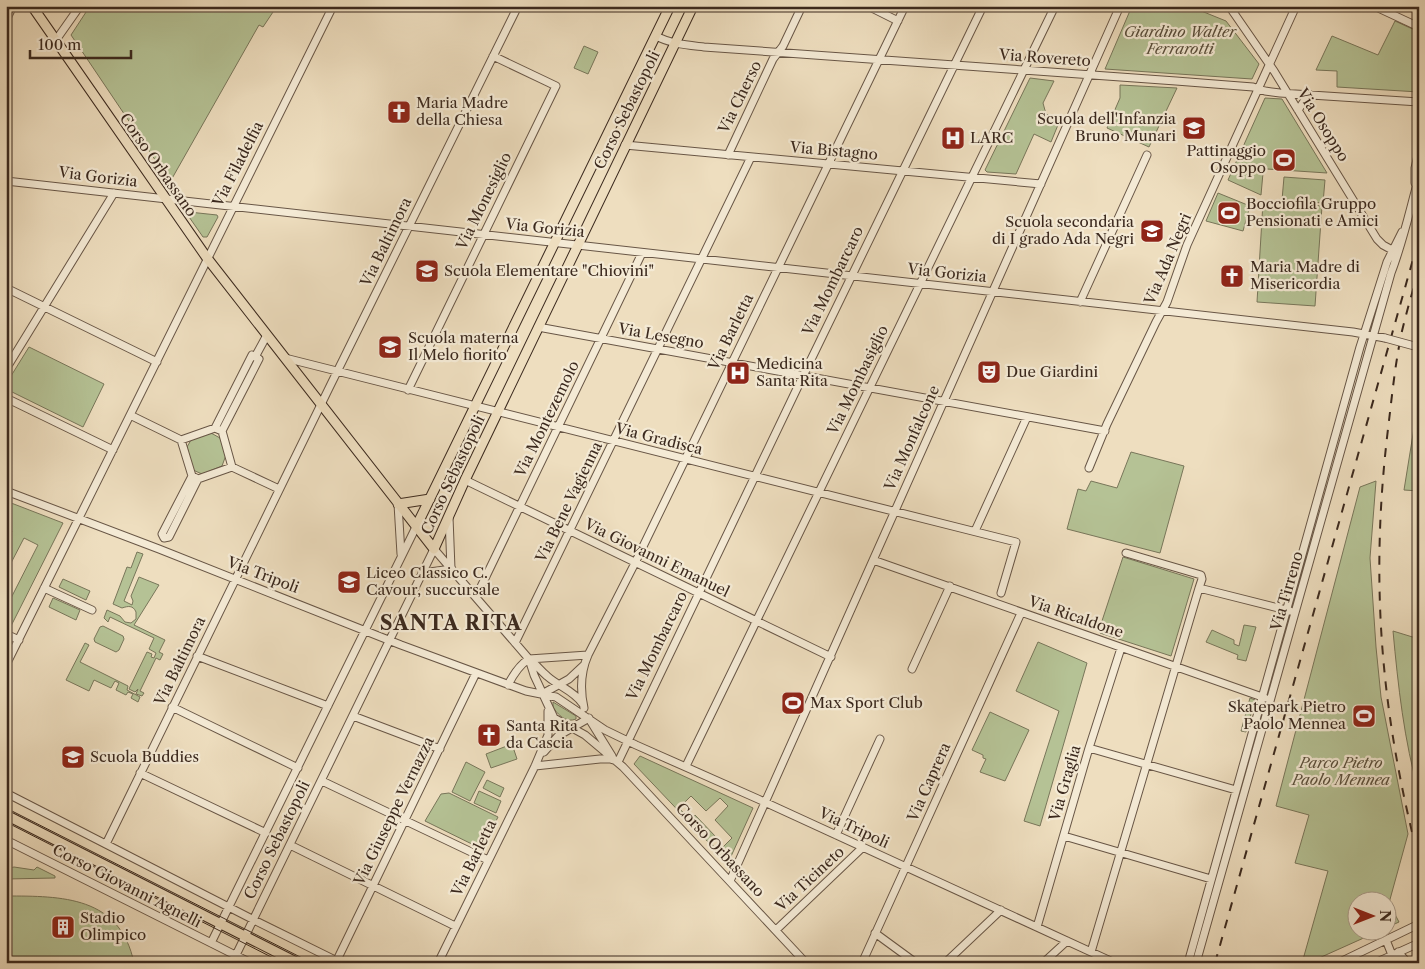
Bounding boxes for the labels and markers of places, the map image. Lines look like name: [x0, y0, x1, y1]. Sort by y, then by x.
place label: Maria Madre della Chiesa: [416, 93, 508, 129]
church icon: Maria Madre della Chiesa: [386, 99, 412, 125]
place label: Scuola dell'Infanzia Bruno Munari: [1037, 109, 1176, 145]
school or university icon: Scuola dell'Infanzia Bruno Munari: [1181, 115, 1207, 141]
hospital icon: LARC: [940, 125, 966, 151]
place label: LARC: [970, 128, 1013, 147]
place label: Pattinaggio Osoppo: [1186, 141, 1266, 177]
sports icon: Pattinaggio Osoppo: [1271, 147, 1297, 173]
place label: Bocciofila Gruppo Pensionati e Amici: [1246, 194, 1379, 230]
sports icon: Bocciofila Gruppo Pensionati e Amici: [1216, 200, 1242, 226]
place label: Scuola secondaria di I grado Ada Negri: [992, 212, 1134, 248]
school or university icon: Scuola secondaria di I grado Ada Negri: [1139, 218, 1165, 244]
place label: Maria Madre di Misericordia: [1250, 257, 1360, 293]
school or university icon: Scuola Elementare "Chiovini": [414, 258, 440, 284]
place label: Scuola Elementare "Chiovini": [444, 261, 654, 280]
church icon: Maria Madre di Misericordia: [1219, 263, 1245, 289]
place label: Scuola materna Il Melo fiorito: [408, 328, 519, 364]
school or university icon: Scuola materna Il Melo fiorito: [377, 334, 403, 360]
place label: Medicina Santa Rita: [756, 354, 828, 390]
theatre icon: Due Giardini: [976, 359, 1002, 385]
hospital icon: Medicina Santa Rita: [725, 360, 751, 386]
place label: Due Giardini: [1006, 362, 1099, 381]
place label: Liceo Classico C. Cavour, succursale: [366, 563, 500, 599]
school or university icon: Liceo Classico C. Cavour, succursale: [336, 569, 362, 595]
sports icon: Max Sport Club: [780, 690, 806, 716]
place label: Max Sport Club: [810, 693, 923, 712]
place label: Skatepark Pietro Paolo Mennea: [1228, 697, 1346, 733]
sports icon: Skatepark Pietro Paolo Mennea: [1351, 703, 1377, 729]
place label: Santa Rita da Cascia: [506, 716, 578, 752]
church icon: Santa Rita da Cascia: [476, 722, 502, 748]
school or university icon: Scuola Buddies: [60, 744, 86, 770]
place label: Scuola Buddies: [90, 747, 199, 766]
place label: Stadio Olimpico: [80, 908, 146, 944]
building icon: Stadio Olimpico: [50, 914, 76, 940]

